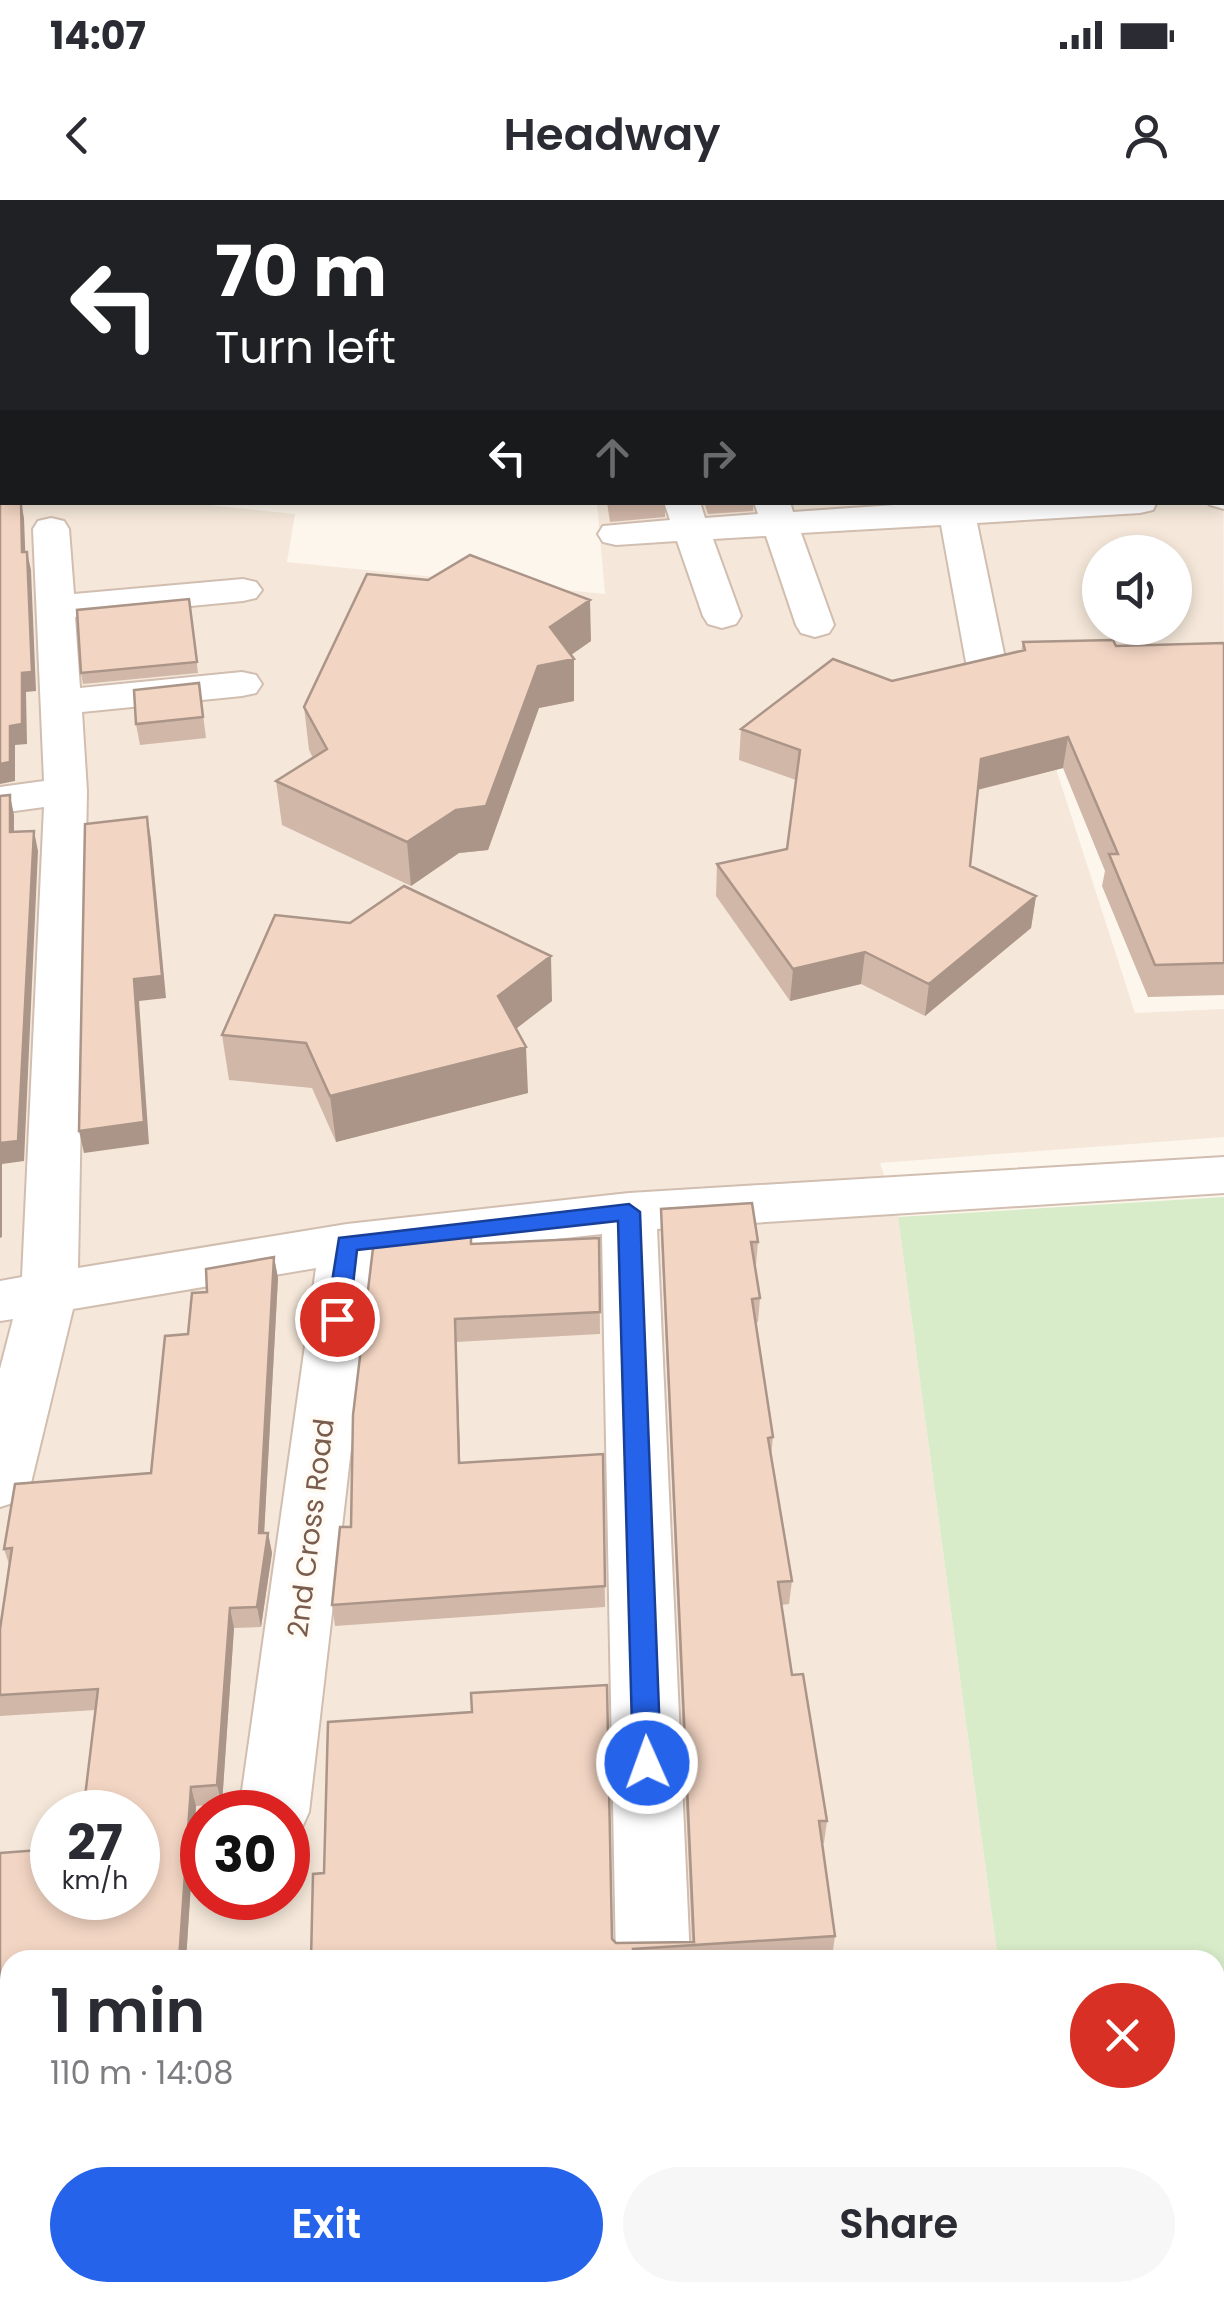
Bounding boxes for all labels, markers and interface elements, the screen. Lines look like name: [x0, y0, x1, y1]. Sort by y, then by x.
text: 14:07: [50, 9, 146, 62]
text: Headway: [504, 103, 720, 166]
icon: back: [50, 108, 105, 163]
icon: person: [1119, 108, 1174, 163]
text: 70 m: [215, 222, 387, 321]
icon: left: [50, 240, 180, 370]
text: Turn left: [215, 316, 396, 379]
icon: left: [480, 430, 535, 485]
icon: ahead: [585, 430, 640, 485]
icon: right: [690, 430, 745, 485]
map controls: [1082, 535, 1192, 645]
button: sound: [1082, 535, 1192, 645]
pin: [295, 1277, 380, 1362]
icon: arrive: [310, 1292, 365, 1347]
street label: 2nd Cross Road: [278, 1416, 344, 1640]
position arrow: [595, 1711, 699, 1815]
speed limit sign: 30: [180, 1790, 310, 1920]
text: 27: [67, 1807, 123, 1878]
text: km/h: [62, 1863, 128, 1898]
text: 1 min: [50, 1969, 205, 2053]
button: close: [1070, 1983, 1175, 2088]
text: 110 m · 14:08: [50, 2050, 233, 2095]
button: Exit: [50, 2167, 603, 2282]
button: Share: [623, 2167, 1175, 2282]

